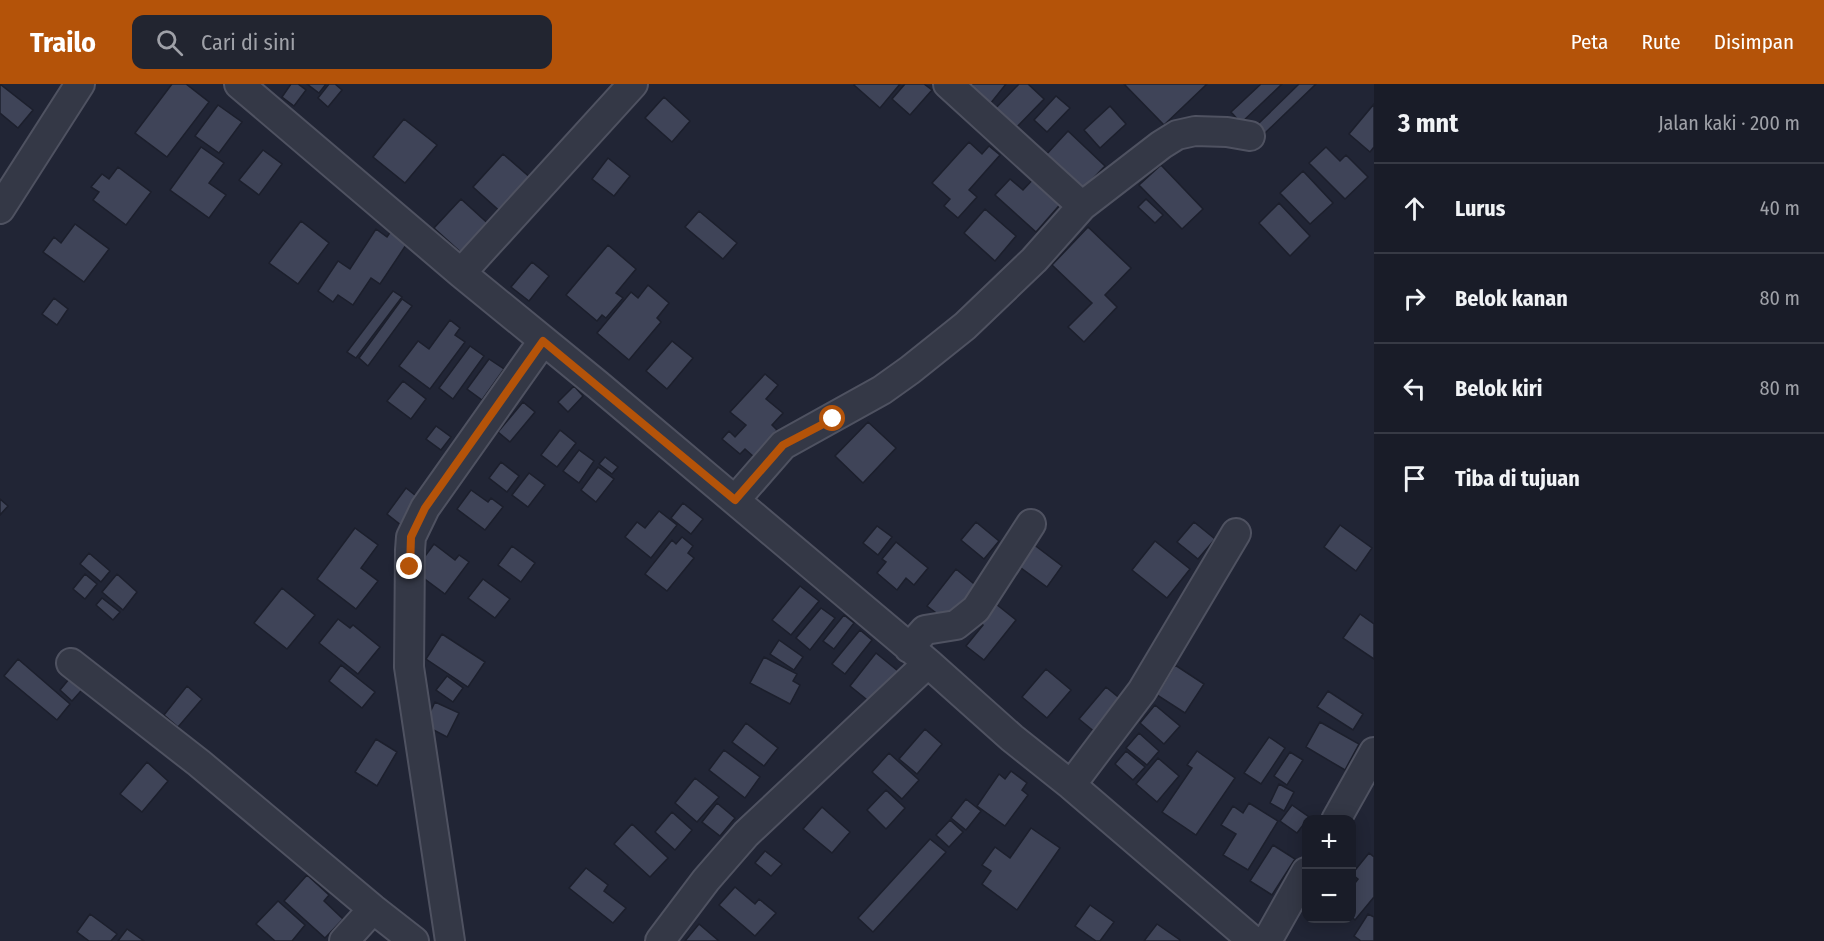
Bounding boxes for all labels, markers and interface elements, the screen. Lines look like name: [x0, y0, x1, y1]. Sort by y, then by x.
search box: [132, 15, 552, 69]
text: Trailo: [30, 26, 96, 59]
icon: search: [153, 26, 186, 59]
text: Cari di sini: [201, 29, 296, 56]
text: Peta: [1571, 29, 1608, 55]
text: Rute: [1641, 29, 1681, 55]
text: Disimpan: [1714, 29, 1794, 55]
text: 3 mnt: [1398, 108, 1458, 139]
text: Jalan kaki · 200 m: [1658, 111, 1800, 135]
icon: ahead: [1398, 192, 1431, 225]
text: Lurus: [1455, 195, 1505, 222]
text: 40 m: [1760, 196, 1800, 220]
icon: right: [1398, 282, 1431, 315]
text: Belok kanan: [1455, 285, 1568, 312]
text: 80 m: [1760, 286, 1800, 310]
icon: left: [1398, 372, 1431, 405]
text: Belok kiri: [1455, 375, 1543, 402]
text: 80 m: [1760, 376, 1800, 400]
route start: [819, 405, 845, 431]
icon: arrive: [1398, 462, 1431, 495]
text: Tiba di tujuan: [1455, 465, 1580, 492]
route end: [396, 553, 422, 579]
map controls: [1302, 815, 1356, 923]
button: +: [1302, 815, 1356, 869]
button: −: [1302, 869, 1356, 923]

